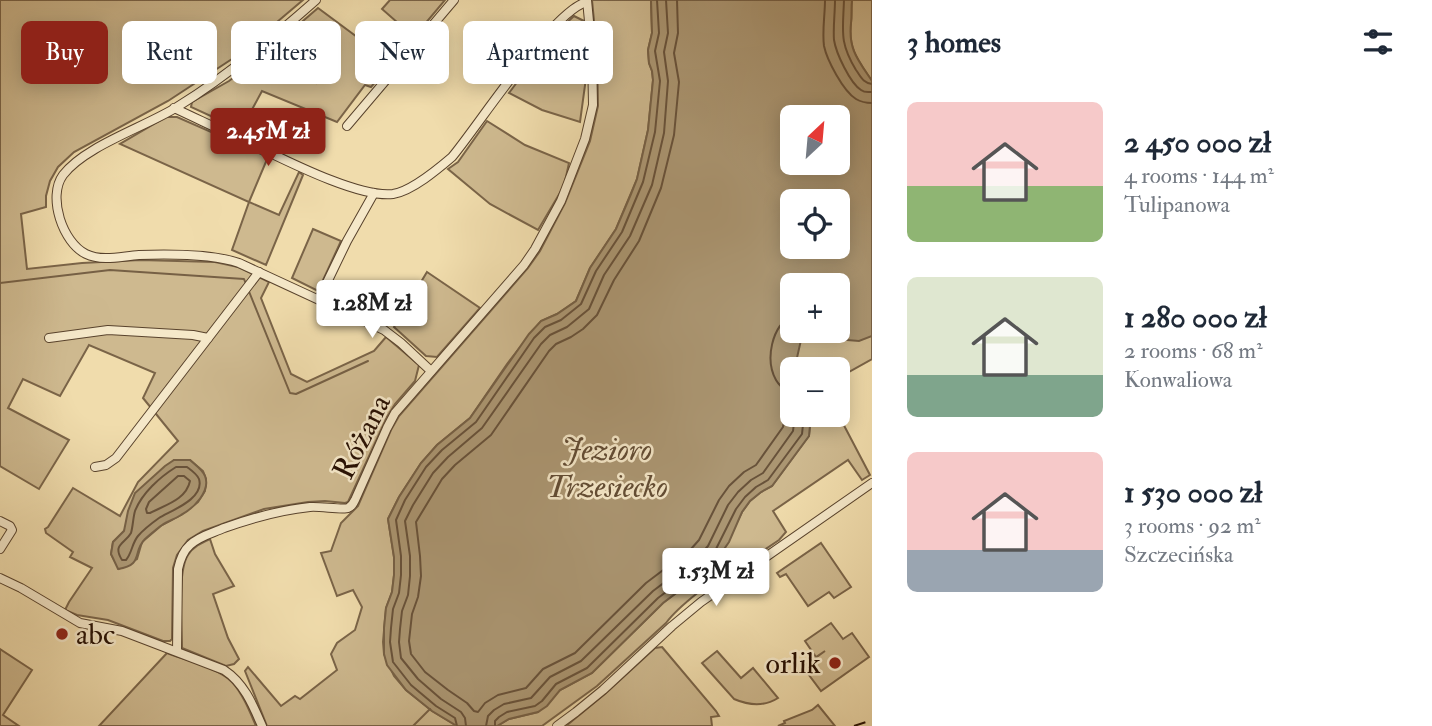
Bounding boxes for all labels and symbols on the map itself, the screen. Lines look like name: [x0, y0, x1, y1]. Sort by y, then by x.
north arrow: [780, 105, 850, 175]
pin: 2.45M zł: [196, 108, 340, 168]
pin: 1.28M zł: [300, 280, 444, 340]
street label: Różana: [325, 388, 399, 486]
water label: Jezioro Trzesiecko: [546, 430, 668, 507]
pin: 1.53M zł: [644, 548, 788, 608]
place label: abc: [76, 616, 115, 653]
marker: abc: [54, 626, 70, 642]
place label: orlik: [765, 645, 821, 682]
marker: orlik: [827, 655, 843, 671]

